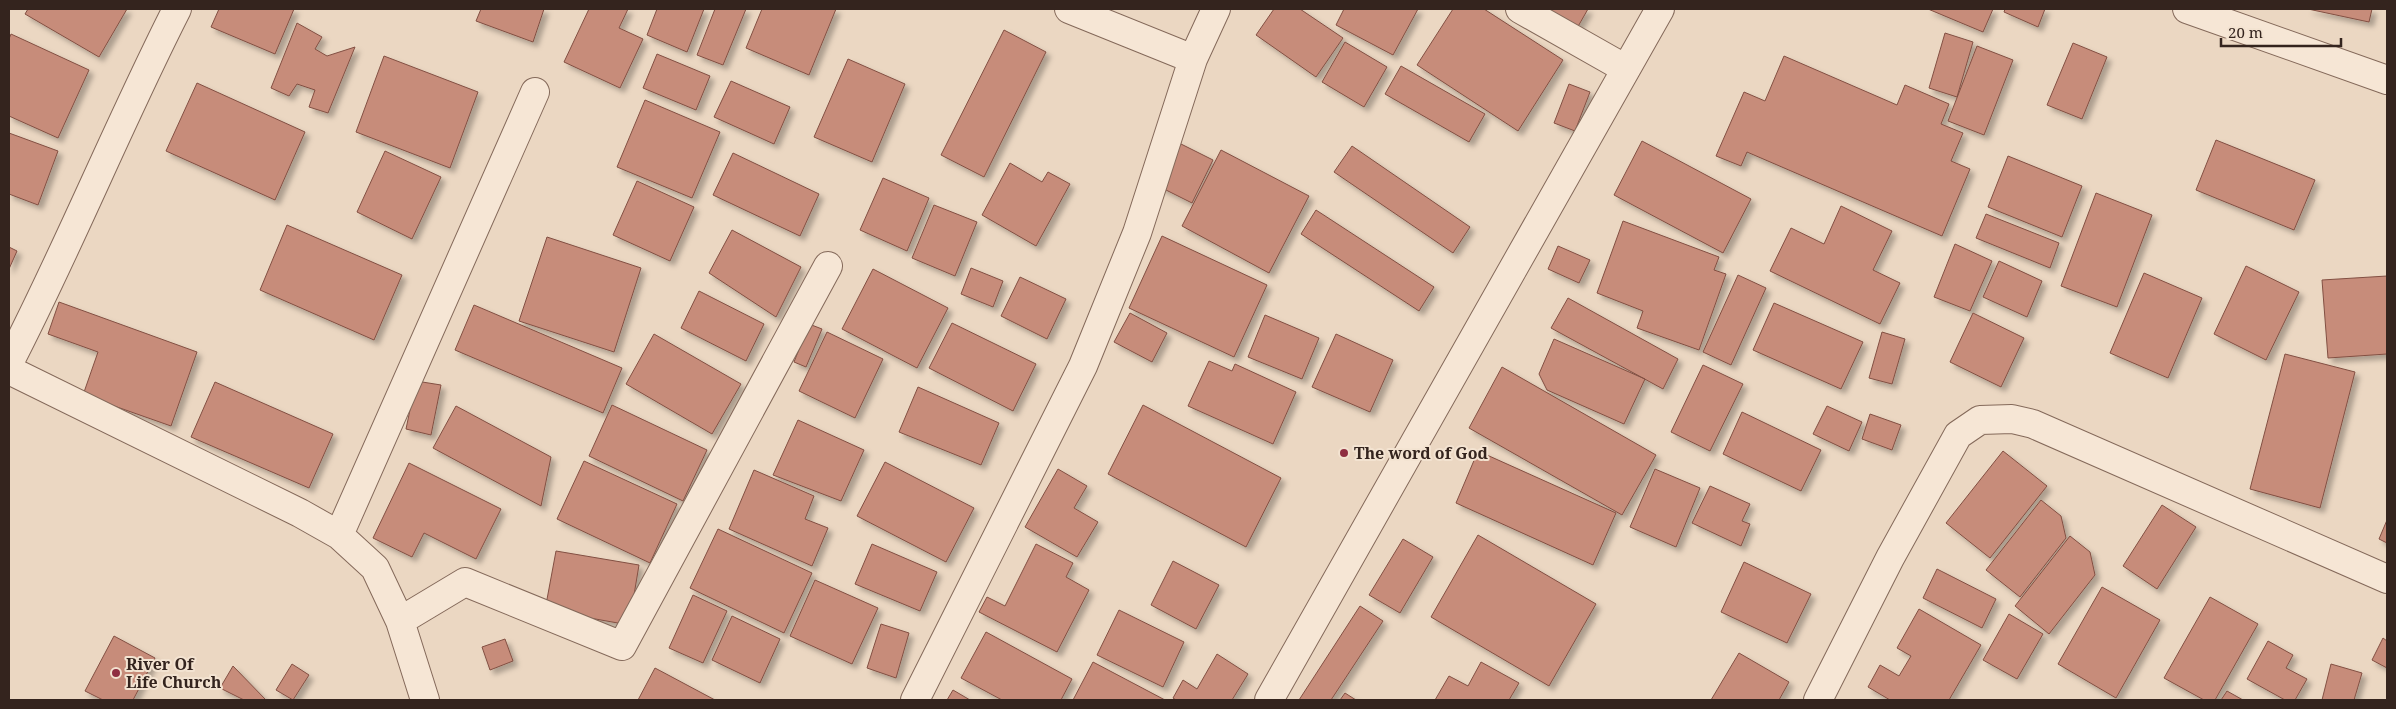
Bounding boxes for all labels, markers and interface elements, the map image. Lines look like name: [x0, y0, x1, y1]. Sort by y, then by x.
scale bar: [2221, 15, 2341, 47]
text: 20 m: [2228, 22, 2263, 42]
place label: The word of God: [1354, 442, 1489, 464]
marker: The word of God: [1338, 447, 1350, 459]
place label: River Of Life Church: [126, 653, 222, 693]
marker: River Of Life Church: [110, 667, 122, 679]

